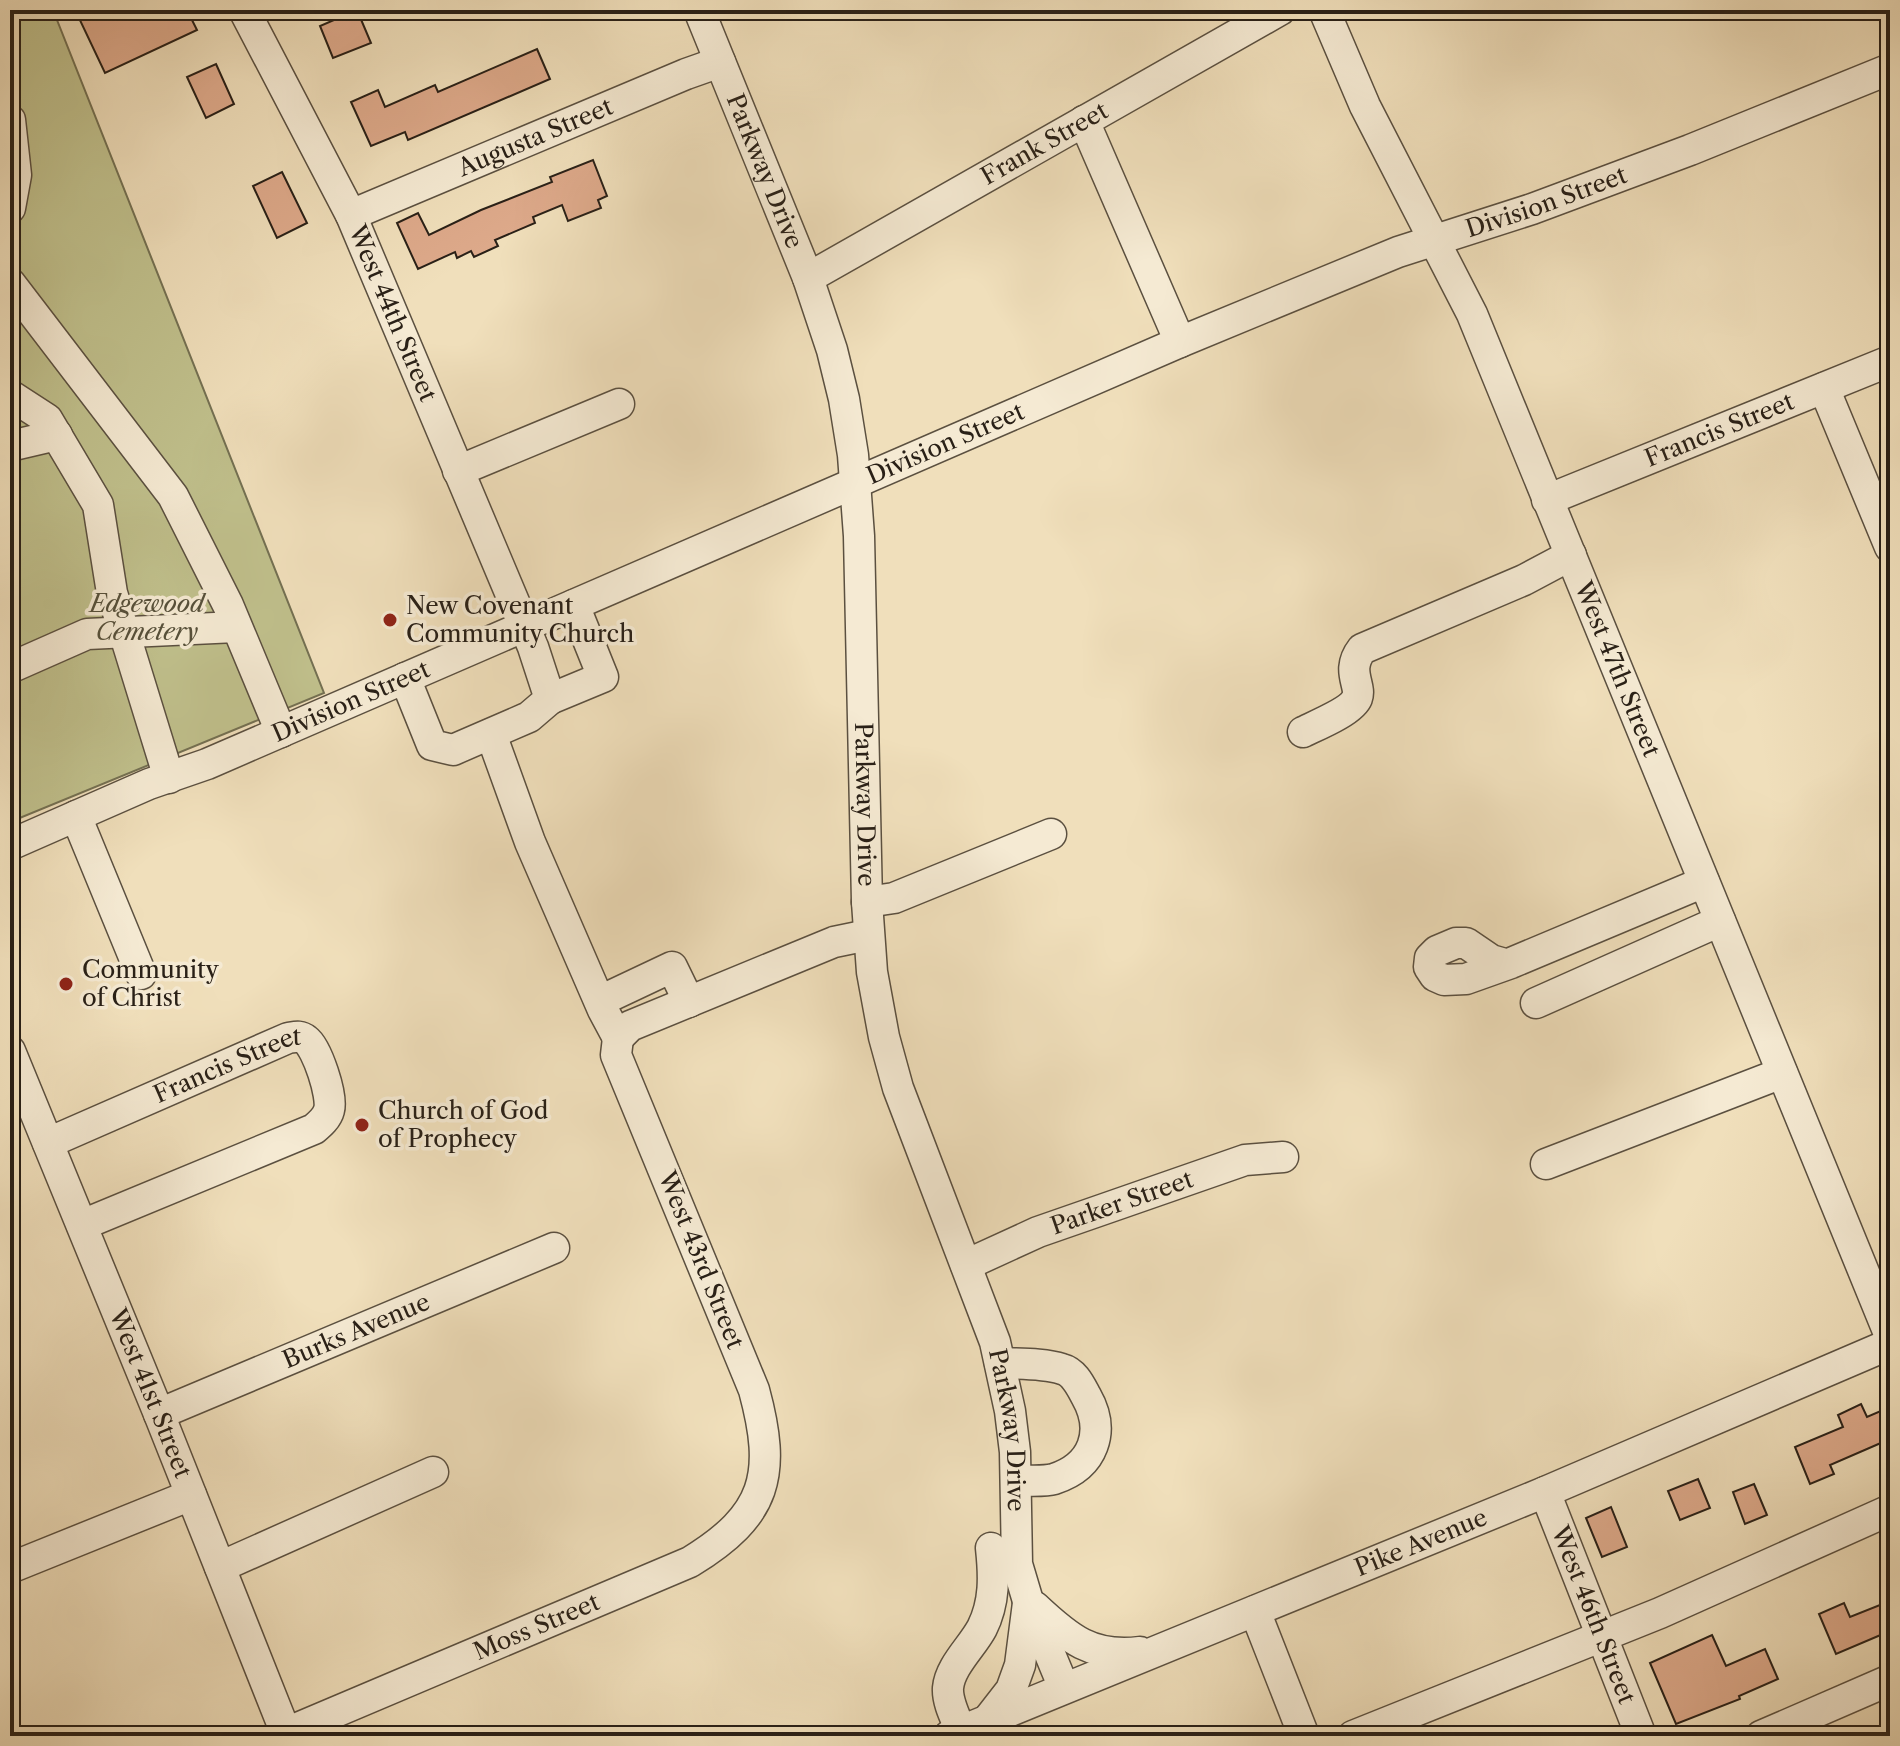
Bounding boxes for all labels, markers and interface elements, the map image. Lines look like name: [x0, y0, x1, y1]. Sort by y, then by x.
street label: Parkway Drive: [721, 89, 809, 253]
street label: Augusta Street: [452, 91, 617, 183]
street label: Frank Street: [976, 96, 1113, 191]
street label: Division Street: [1462, 160, 1631, 243]
street label: West 44th Street: [343, 220, 443, 406]
street label: Francis Street: [1640, 386, 1798, 473]
street label: Division Street: [862, 396, 1029, 490]
street label: West 47th Street: [1569, 576, 1667, 761]
park label: Edgewood Cemetery: [88, 589, 207, 646]
place label: New Covenant Community Church: [406, 591, 634, 648]
marker: New Covenant Community Church: [381, 611, 399, 629]
street label: Division Street: [268, 654, 434, 748]
street label: Parkway Drive: [849, 722, 882, 887]
place label: Community of Christ: [82, 955, 220, 1012]
marker: Community of Christ: [57, 975, 75, 993]
street label: Francis Street: [149, 1022, 302, 1109]
place label: Church of God of Prophecy: [378, 1096, 549, 1153]
marker: Church of God of Prophecy: [353, 1116, 371, 1134]
street label: Parker Street: [1047, 1164, 1197, 1240]
street label: West 43rd Street: [652, 1166, 750, 1353]
street label: Burks Avenue: [278, 1287, 434, 1374]
street label: West 41st Street: [103, 1303, 198, 1483]
street label: Parkway Drive: [983, 1346, 1031, 1512]
street label: Pike Avenue: [1350, 1502, 1491, 1582]
street label: West 46th Street: [1545, 1521, 1642, 1708]
street label: Moss Street: [469, 1587, 604, 1666]

